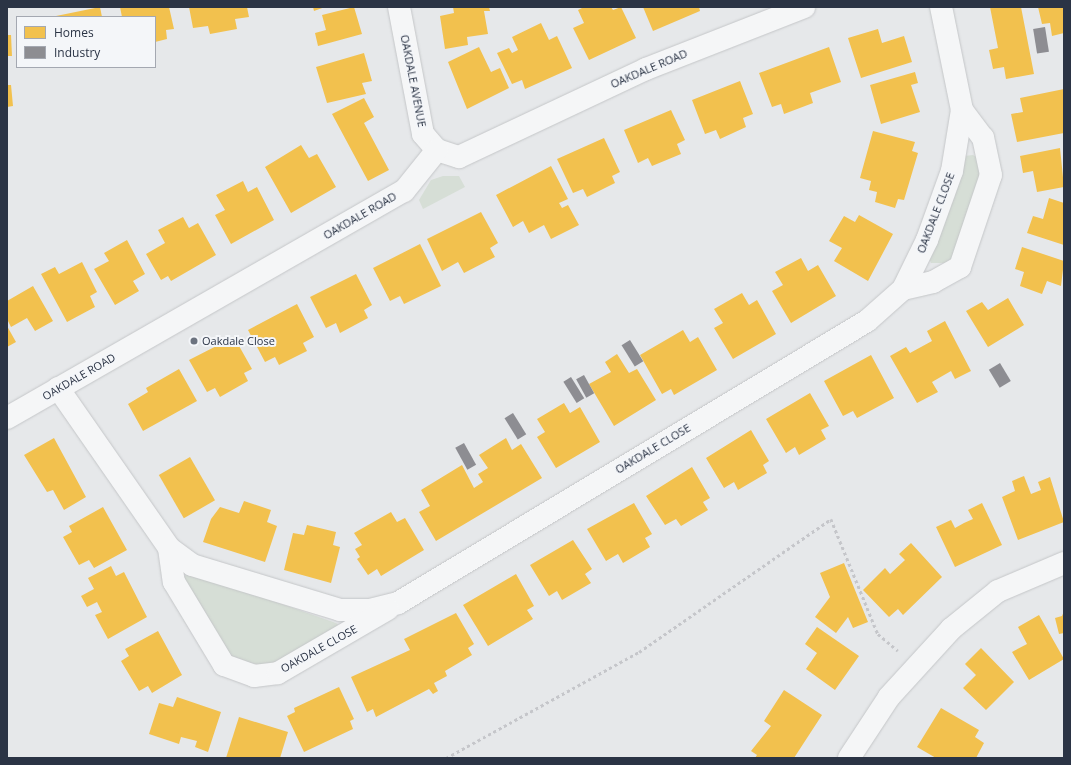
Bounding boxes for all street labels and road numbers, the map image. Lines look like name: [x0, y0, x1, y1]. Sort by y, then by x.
street label: OAKDALE AVENUE: [398, 34, 428, 128]
street label: OAKDALE ROAD: [609, 47, 689, 91]
street label: OAKDALE CLOSE: [915, 171, 957, 255]
street label: OAKDALE ROAD: [321, 190, 399, 242]
street label: OAKDALE ROAD: [40, 351, 118, 403]
street label: OAKDALE CLOSE: [613, 421, 693, 477]
street label: OAKDALE CLOSE: [279, 623, 359, 675]

